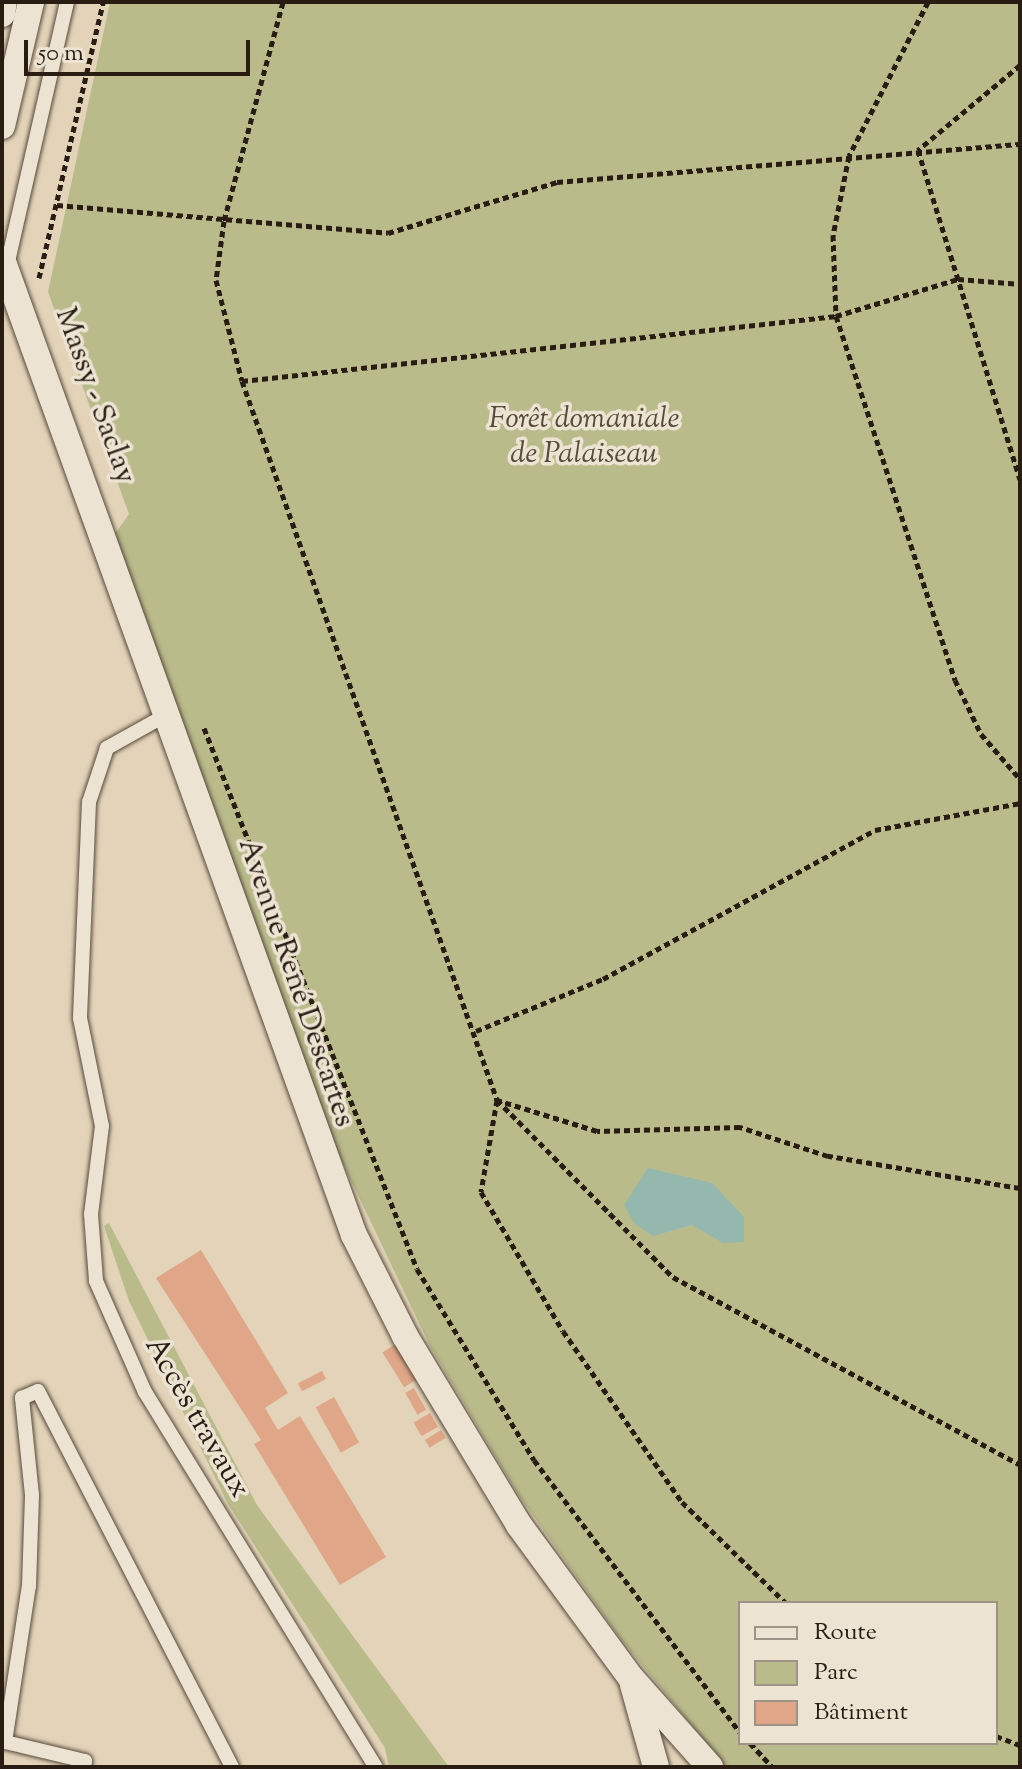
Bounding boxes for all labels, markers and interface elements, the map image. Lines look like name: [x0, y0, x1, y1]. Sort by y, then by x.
scale bar: [28, 24, 254, 74]
text: 50 m: [38, 37, 84, 71]
street label: Massy - Saclay: [46, 303, 142, 489]
park label: Forêt domaniale de Palaiseau: [488, 402, 680, 472]
street label: Avenue René Descartes: [229, 834, 361, 1132]
street label: Accès travaux: [135, 1331, 257, 1505]
legend: [738, 1601, 998, 1745]
text: Route: [814, 1616, 877, 1650]
text: Parc: [814, 1656, 858, 1690]
text: Bâtiment: [814, 1696, 908, 1730]

